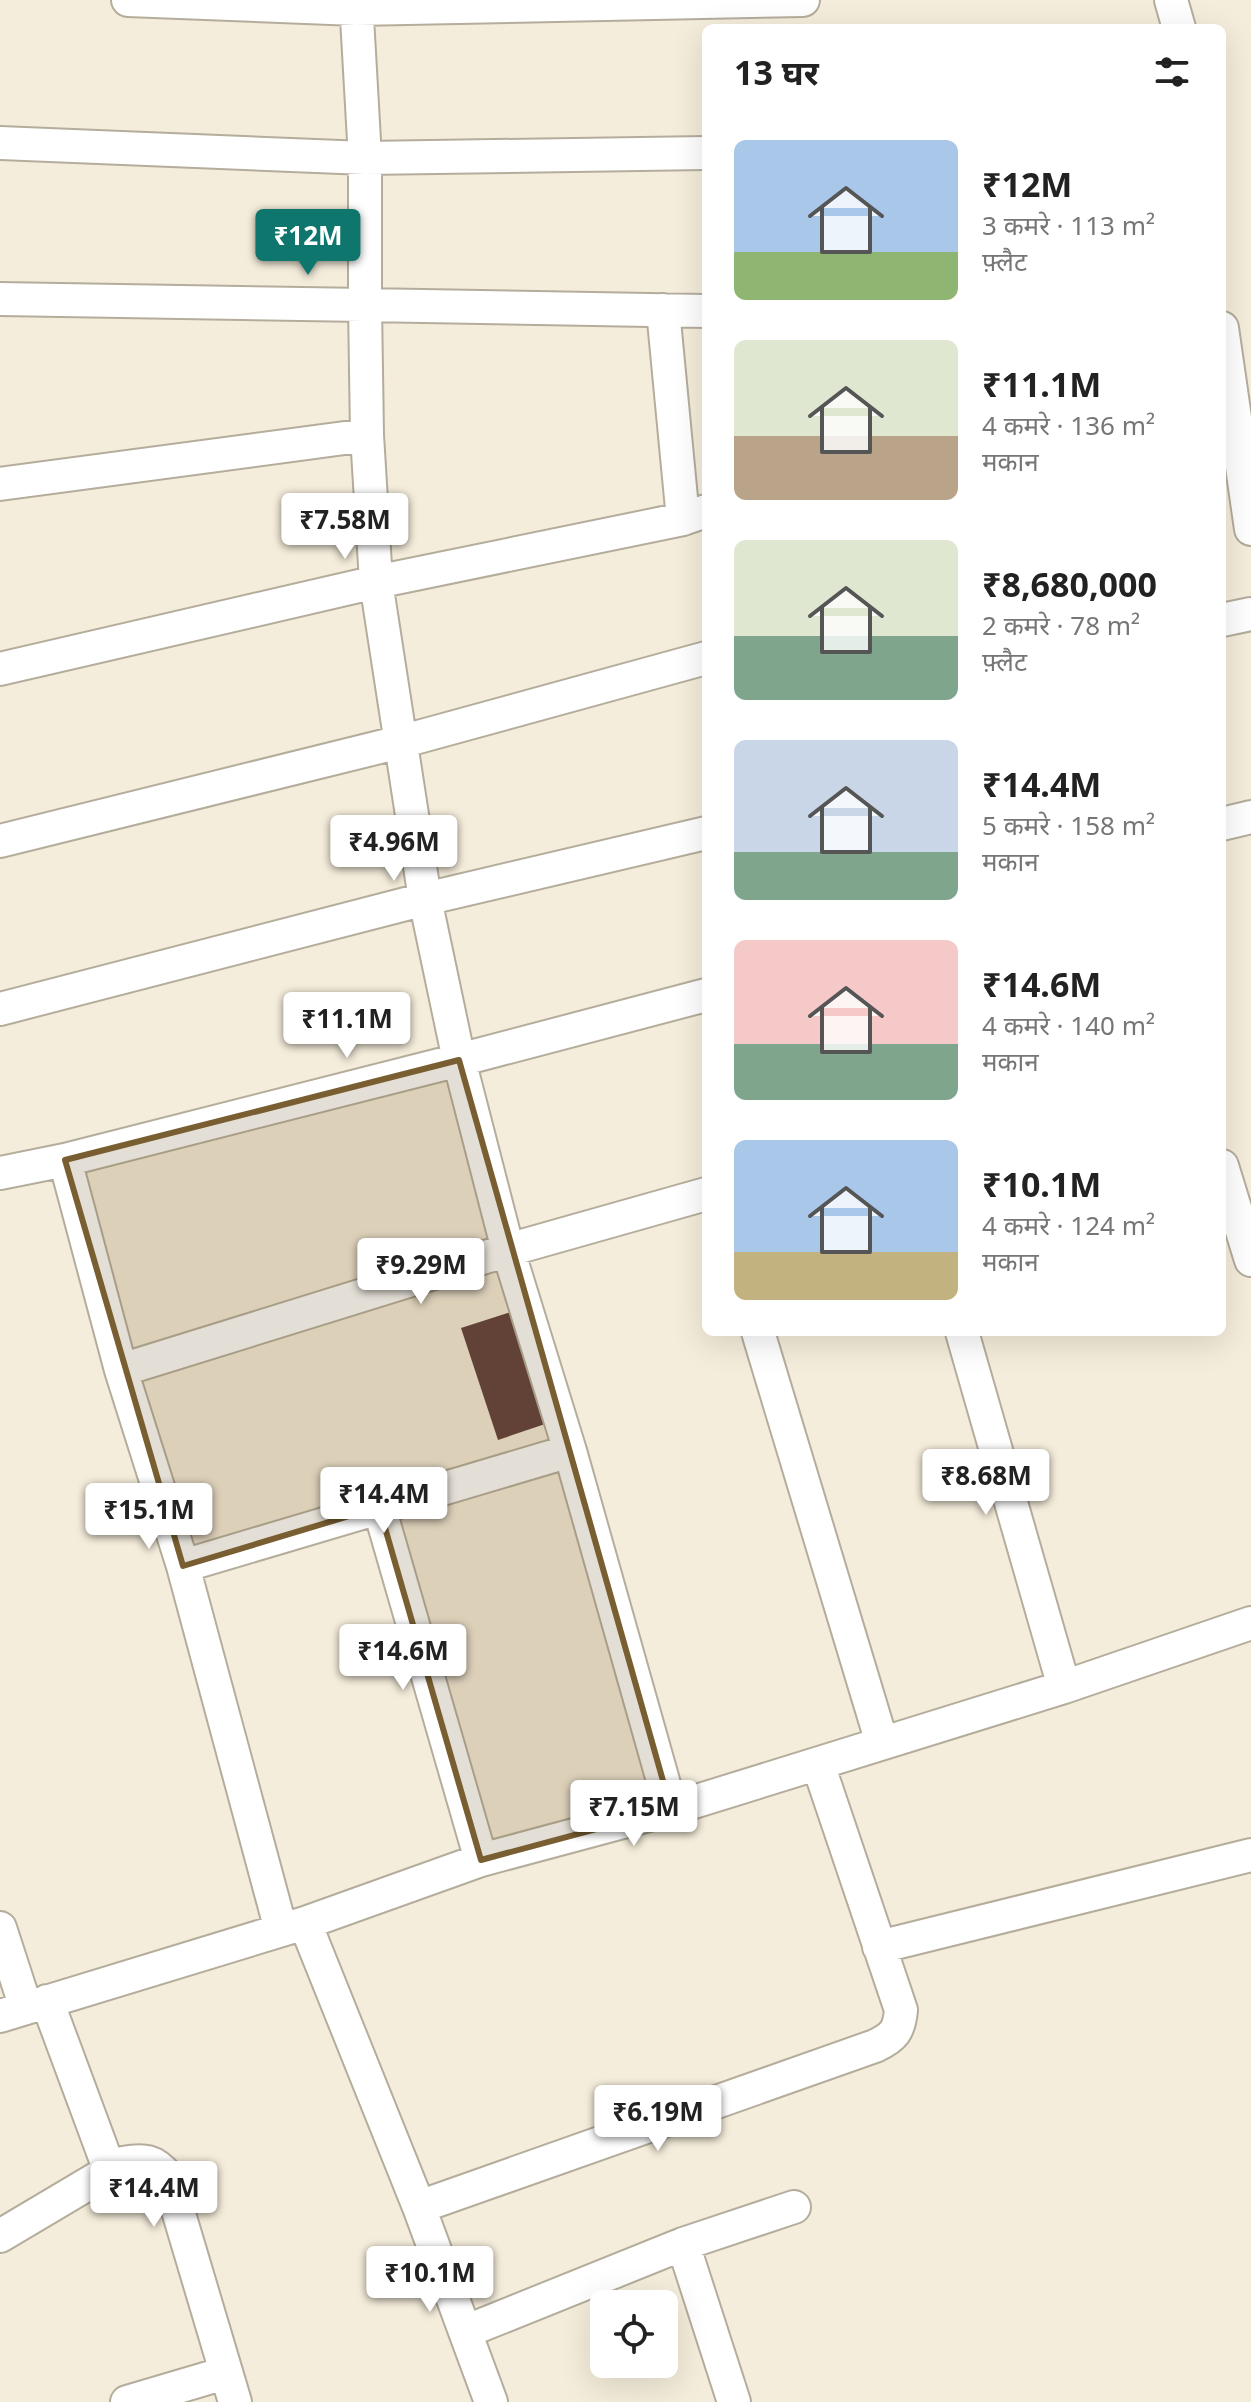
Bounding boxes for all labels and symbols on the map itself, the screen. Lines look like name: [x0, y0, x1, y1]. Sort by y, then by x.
pin: ₹12M: [261, 209, 355, 277]
pin: ₹7.58M: [280, 493, 410, 561]
pin: ₹4.96M: [329, 815, 459, 883]
pin: ₹11.1M: [282, 992, 412, 1060]
pin: ₹9.29M: [356, 1238, 486, 1306]
pin: ₹8.68M: [921, 1449, 1051, 1517]
pin: ₹14.4M: [319, 1467, 449, 1535]
pin: ₹15.1M: [84, 1483, 214, 1551]
pin: ₹14.6M: [338, 1624, 468, 1692]
pin: ₹7.15M: [569, 1780, 699, 1848]
pin: ₹6.19M: [593, 2085, 723, 2153]
pin: ₹14.4M: [89, 2161, 219, 2229]
pin: ₹10.1M: [365, 2246, 495, 2314]

